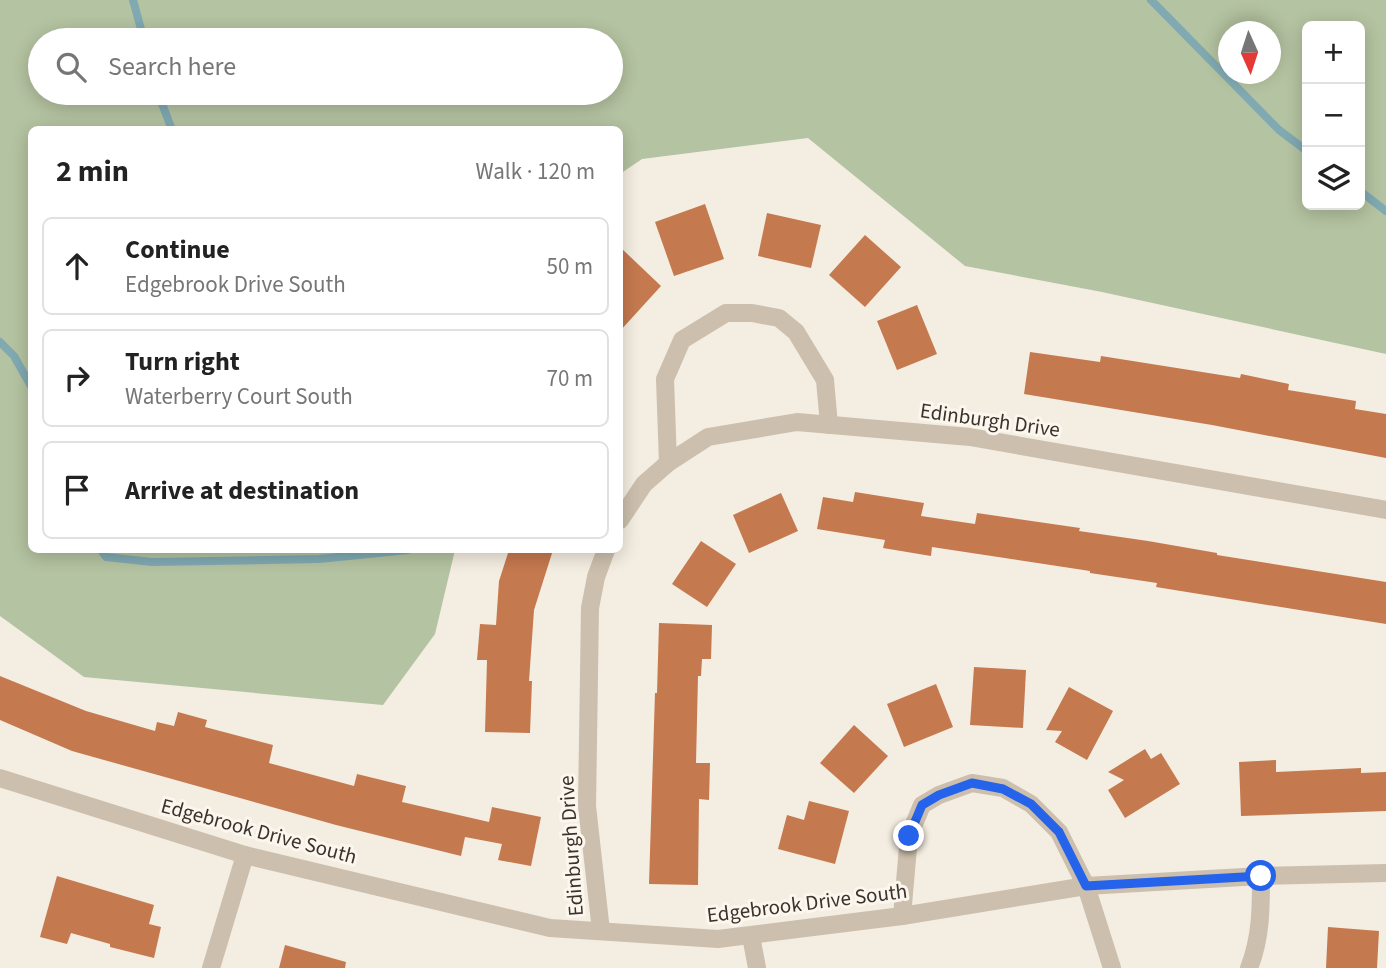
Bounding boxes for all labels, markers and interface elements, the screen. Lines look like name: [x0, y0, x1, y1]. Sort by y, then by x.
north arrow: [1218, 21, 1281, 84]
map controls: [1302, 21, 1365, 210]
button: +: [1302, 21, 1365, 84]
search box: [28, 28, 623, 105]
icon: search: [52, 48, 90, 86]
text: Search here: [108, 48, 236, 85]
button: −: [1302, 84, 1365, 147]
button: layers: [1302, 147, 1365, 210]
text: 2 min: [56, 150, 129, 193]
text: Walk · 120 m: [476, 155, 595, 188]
text: Continue: [125, 231, 230, 268]
icon: ahead: [58, 247, 96, 285]
text: 50 m: [546, 250, 593, 283]
text: Edgebrook Drive South: [125, 268, 346, 301]
text: Turn right: [125, 343, 240, 380]
icon: right: [58, 359, 96, 397]
text: 70 m: [546, 362, 593, 395]
text: Waterberry Court South: [125, 380, 353, 413]
street label: Edinburgh Drive: [918, 395, 1062, 445]
icon: arrive: [58, 471, 96, 509]
text: Arrive at destination: [125, 472, 359, 509]
street label: Edinburgh Drive: [551, 775, 591, 917]
street label: Edgebrook Drive South: [158, 790, 360, 872]
route end: [893, 820, 924, 851]
route start: [1245, 860, 1276, 891]
street label: Edgebrook Drive South: [705, 876, 909, 930]

